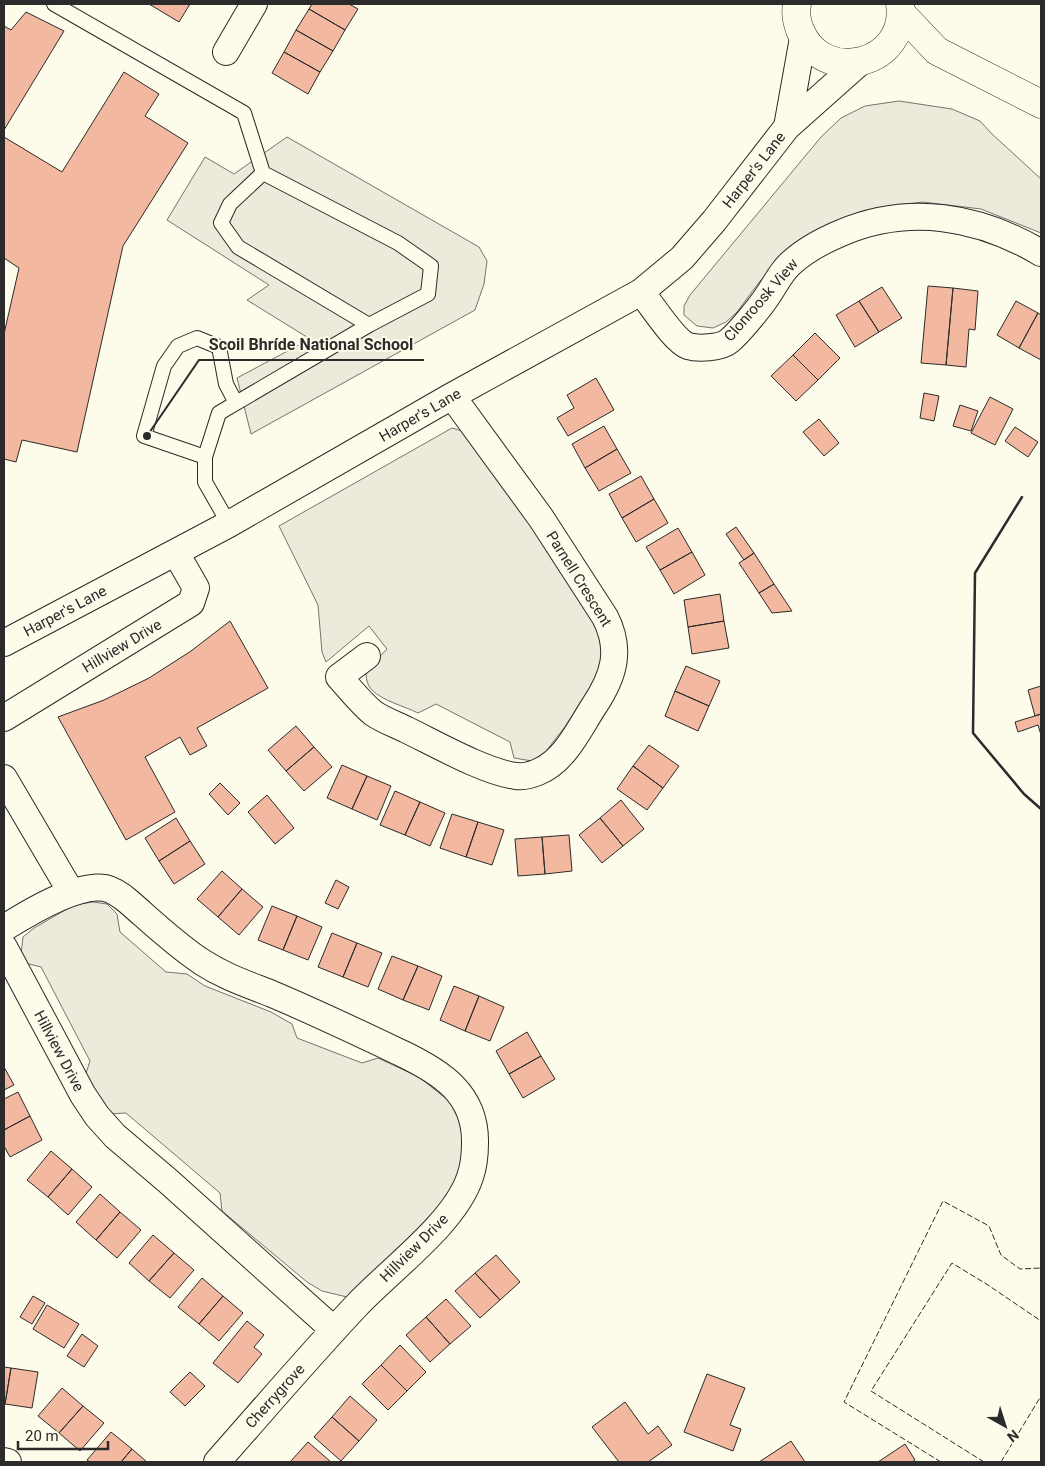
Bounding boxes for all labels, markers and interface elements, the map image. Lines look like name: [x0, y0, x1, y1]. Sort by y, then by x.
street label: Harper's Lane: [719, 128, 789, 212]
street label: Clonroosk View: [720, 255, 802, 345]
callout: Scoil Bhríde National School: [199, 329, 424, 360]
text: Scoil Bhríde National School: [209, 335, 413, 354]
street label: Harper's Lane: [376, 384, 464, 446]
street label: Parnell Crescent: [542, 528, 616, 630]
street label: Harper's Lane: [20, 582, 110, 640]
street label: Hillview Drive: [79, 615, 165, 677]
street label: Hillview Drive: [30, 1007, 88, 1095]
street label: Hillview Drive: [376, 1210, 452, 1286]
street label: Cherrygrove: [241, 1360, 309, 1432]
north arrow: [980, 1401, 1030, 1451]
scale bar: [18, 1418, 108, 1450]
text: 20 m: [25, 1427, 59, 1445]
text: N: [1004, 1427, 1022, 1445]

